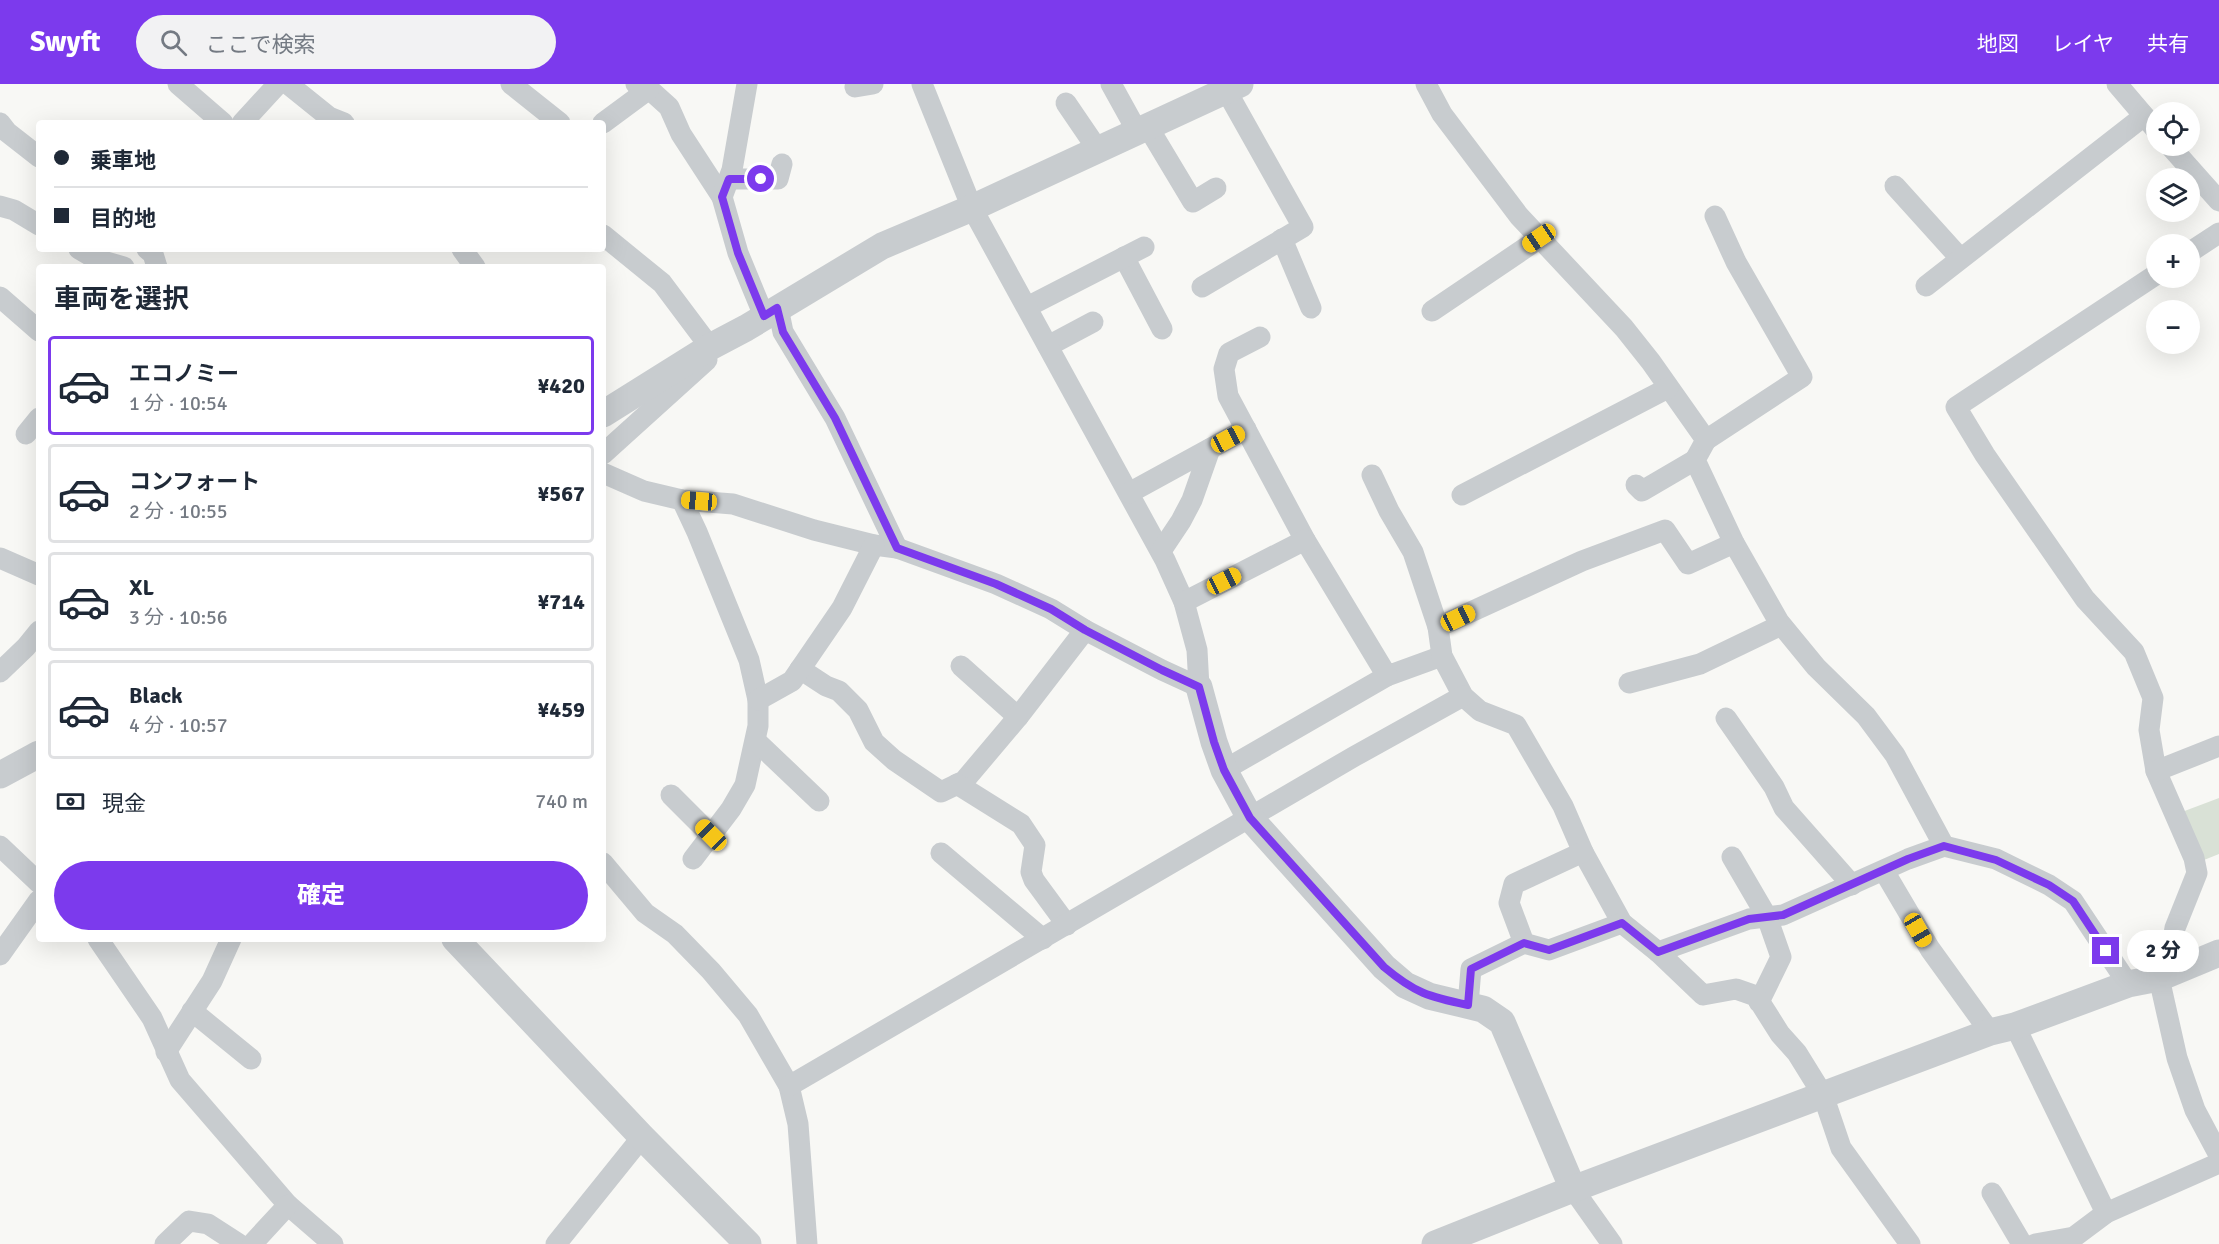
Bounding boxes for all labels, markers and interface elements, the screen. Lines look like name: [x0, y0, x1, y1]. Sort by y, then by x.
search box: [136, 15, 556, 69]
text: Swyft: [30, 25, 100, 59]
icon: search: [157, 26, 190, 59]
text: ここで検索: [205, 31, 315, 58]
text: 地図: [1977, 31, 2019, 57]
text: レイヤ: [2052, 31, 2114, 57]
text: 共有: [2147, 31, 2189, 57]
map controls: [2146, 102, 2200, 354]
button: locate: [2146, 102, 2200, 156]
text: 乗車地: [90, 147, 156, 174]
route start: [747, 165, 774, 192]
button: layers: [2146, 168, 2200, 222]
text: 目的地: [90, 205, 156, 232]
car: [1519, 220, 1559, 256]
button: +: [2146, 234, 2200, 288]
text: 車両を選択: [54, 283, 189, 316]
button: −: [2146, 300, 2200, 354]
icon: car: [57, 359, 111, 413]
text: エコノミー: [129, 360, 239, 387]
text: ¥420: [537, 372, 585, 399]
text: 1 分 · 10:54: [129, 391, 228, 416]
car: [1208, 423, 1248, 455]
icon: car: [57, 467, 111, 521]
text: コンフォート: [129, 468, 260, 495]
text: ¥567: [537, 480, 585, 507]
car: [680, 490, 718, 512]
text: 2 分 · 10:55: [129, 499, 228, 524]
car: [1204, 565, 1244, 597]
text: XL: [129, 574, 154, 601]
icon: car: [57, 575, 111, 629]
text: ¥714: [537, 588, 585, 615]
car: [1438, 602, 1478, 634]
text: 3 分 · 10:56: [129, 605, 228, 630]
text: Black: [129, 682, 183, 709]
icon: car: [57, 683, 111, 737]
text: ¥459: [537, 696, 585, 723]
text: 4 分 · 10:57: [129, 713, 228, 738]
icon: cash: [54, 785, 87, 818]
text: 740 m: [535, 789, 588, 814]
text: 現金: [102, 790, 146, 817]
car: [692, 816, 730, 854]
button: 確定: [54, 861, 588, 930]
car: [1901, 910, 1935, 950]
callout: 2 分: [2127, 930, 2199, 972]
route end: [2092, 937, 2119, 964]
text: 2 分: [2145, 938, 2181, 963]

